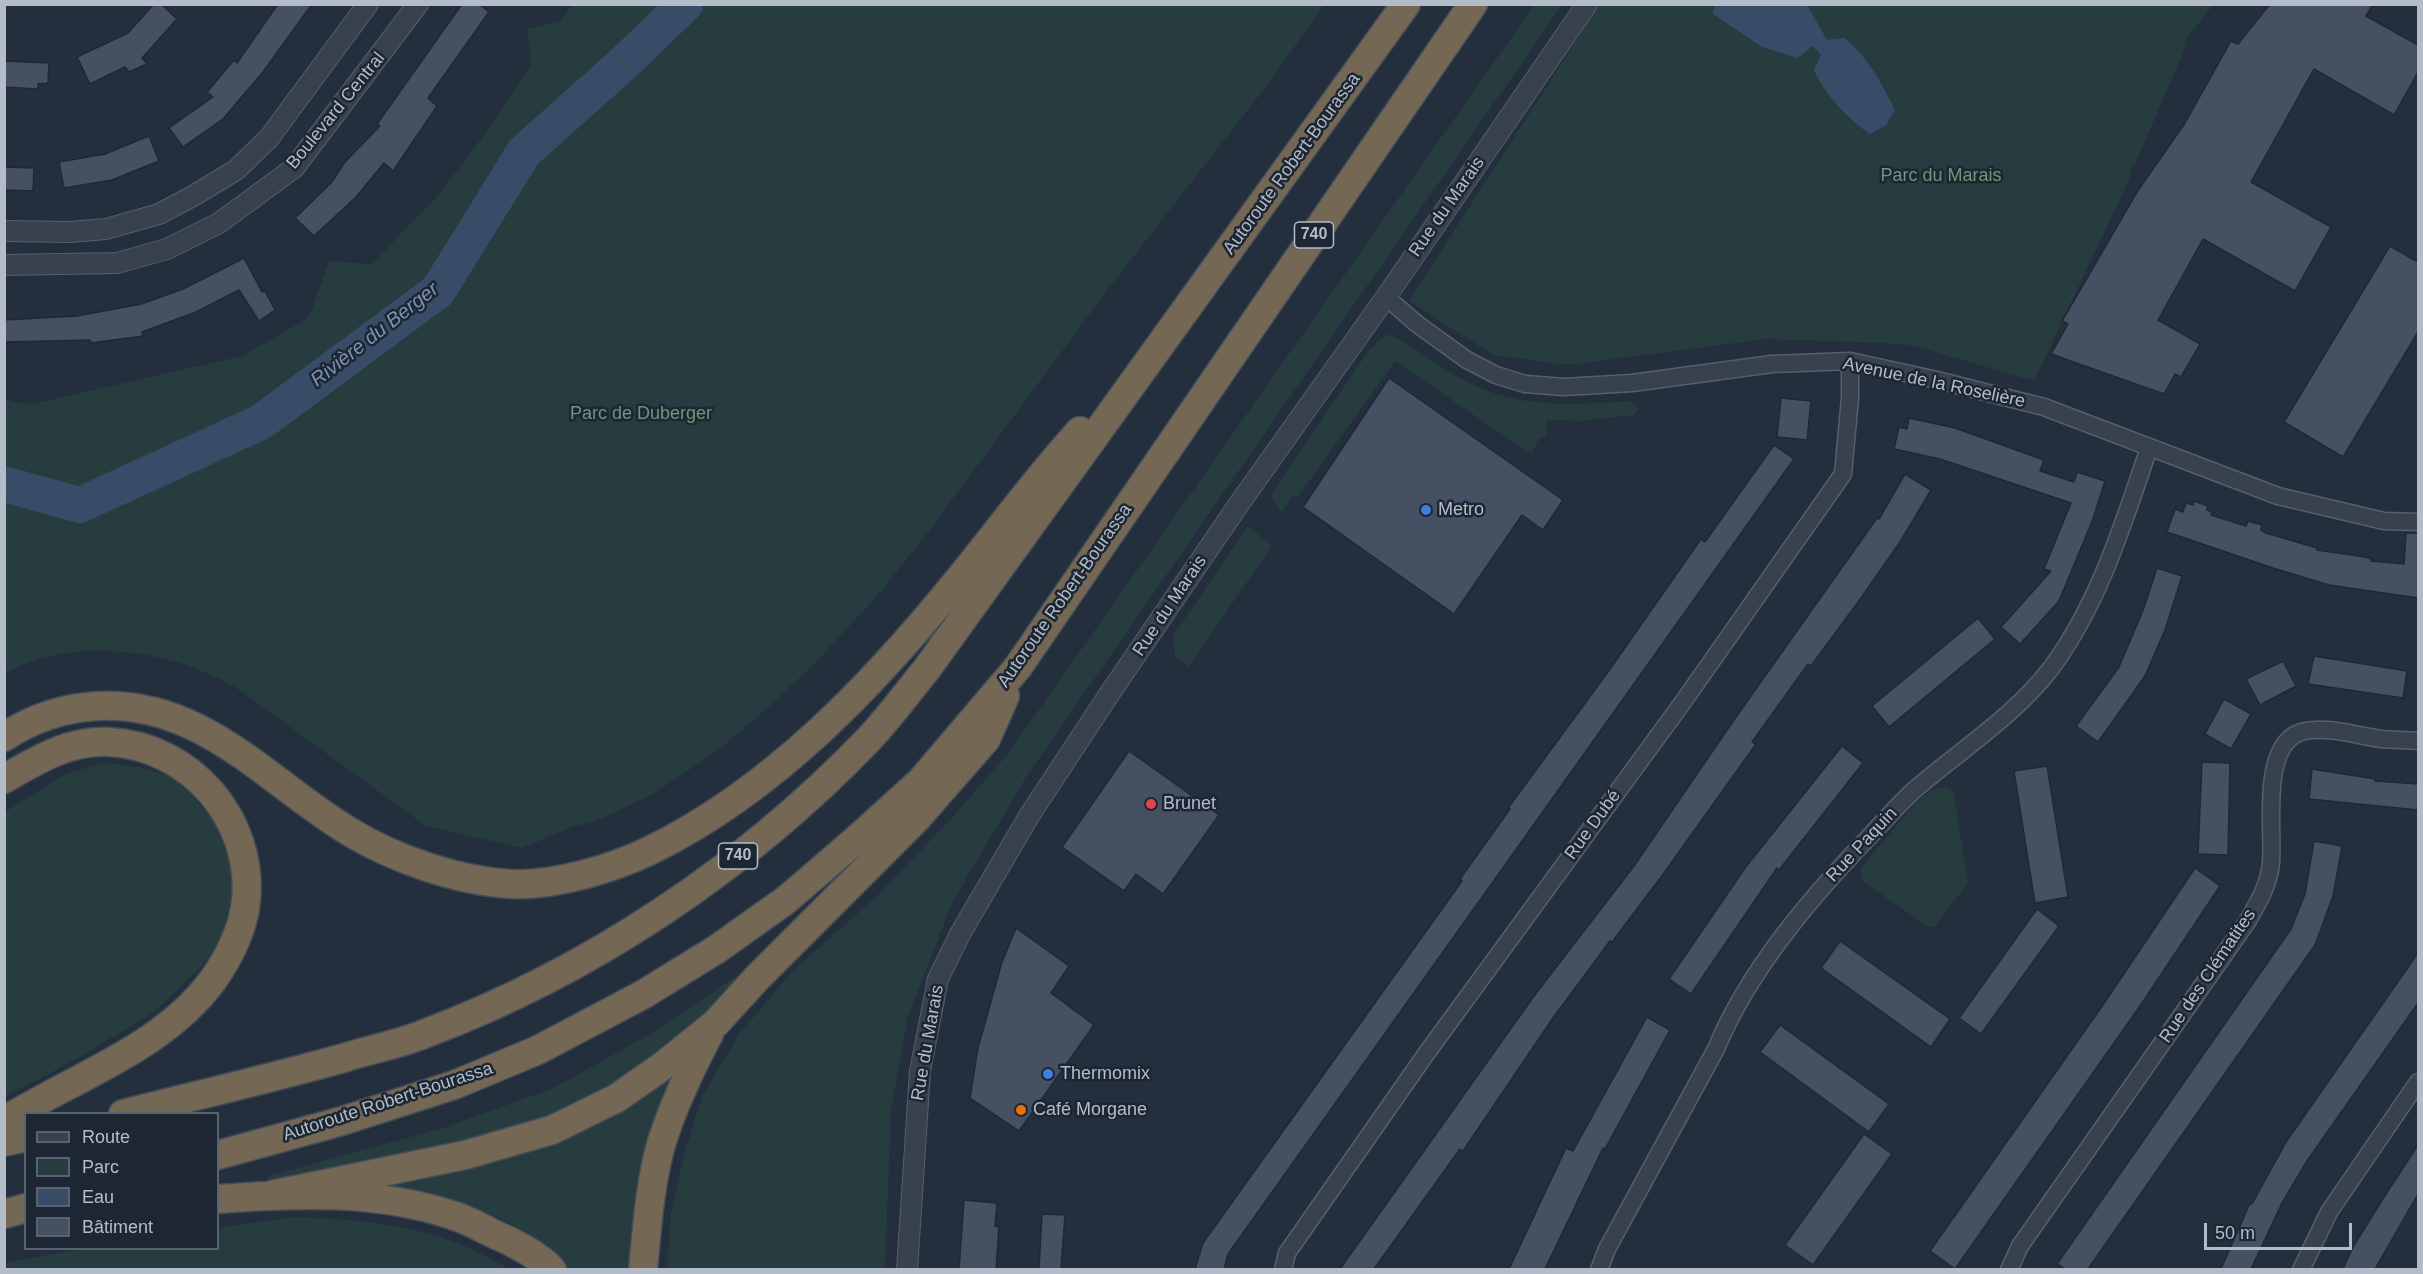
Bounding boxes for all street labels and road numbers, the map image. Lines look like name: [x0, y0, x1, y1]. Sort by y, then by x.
street label: Boulevard Central: [282, 48, 390, 174]
street label: Autoroute Robert-Bourassa: [1219, 69, 1365, 259]
street label: Rue du Marais: [1405, 153, 1489, 261]
road number: 740: [1294, 222, 1334, 248]
street label: Avenue de la Roselière: [1841, 353, 2027, 413]
street label: Autoroute Robert-Bourassa: [993, 500, 1137, 692]
street label: Rue du Marais: [1128, 551, 1212, 661]
street label: Rue Dubé: [1560, 786, 1626, 864]
street label: Rue Paquin: [1822, 803, 1902, 887]
road number: 740: [718, 843, 758, 869]
street label: Rue des Clématites: [2155, 905, 2261, 1047]
street label: Rue du Marais: [907, 983, 949, 1103]
street label: Autoroute Robert-Bourassa: [280, 1058, 496, 1146]

